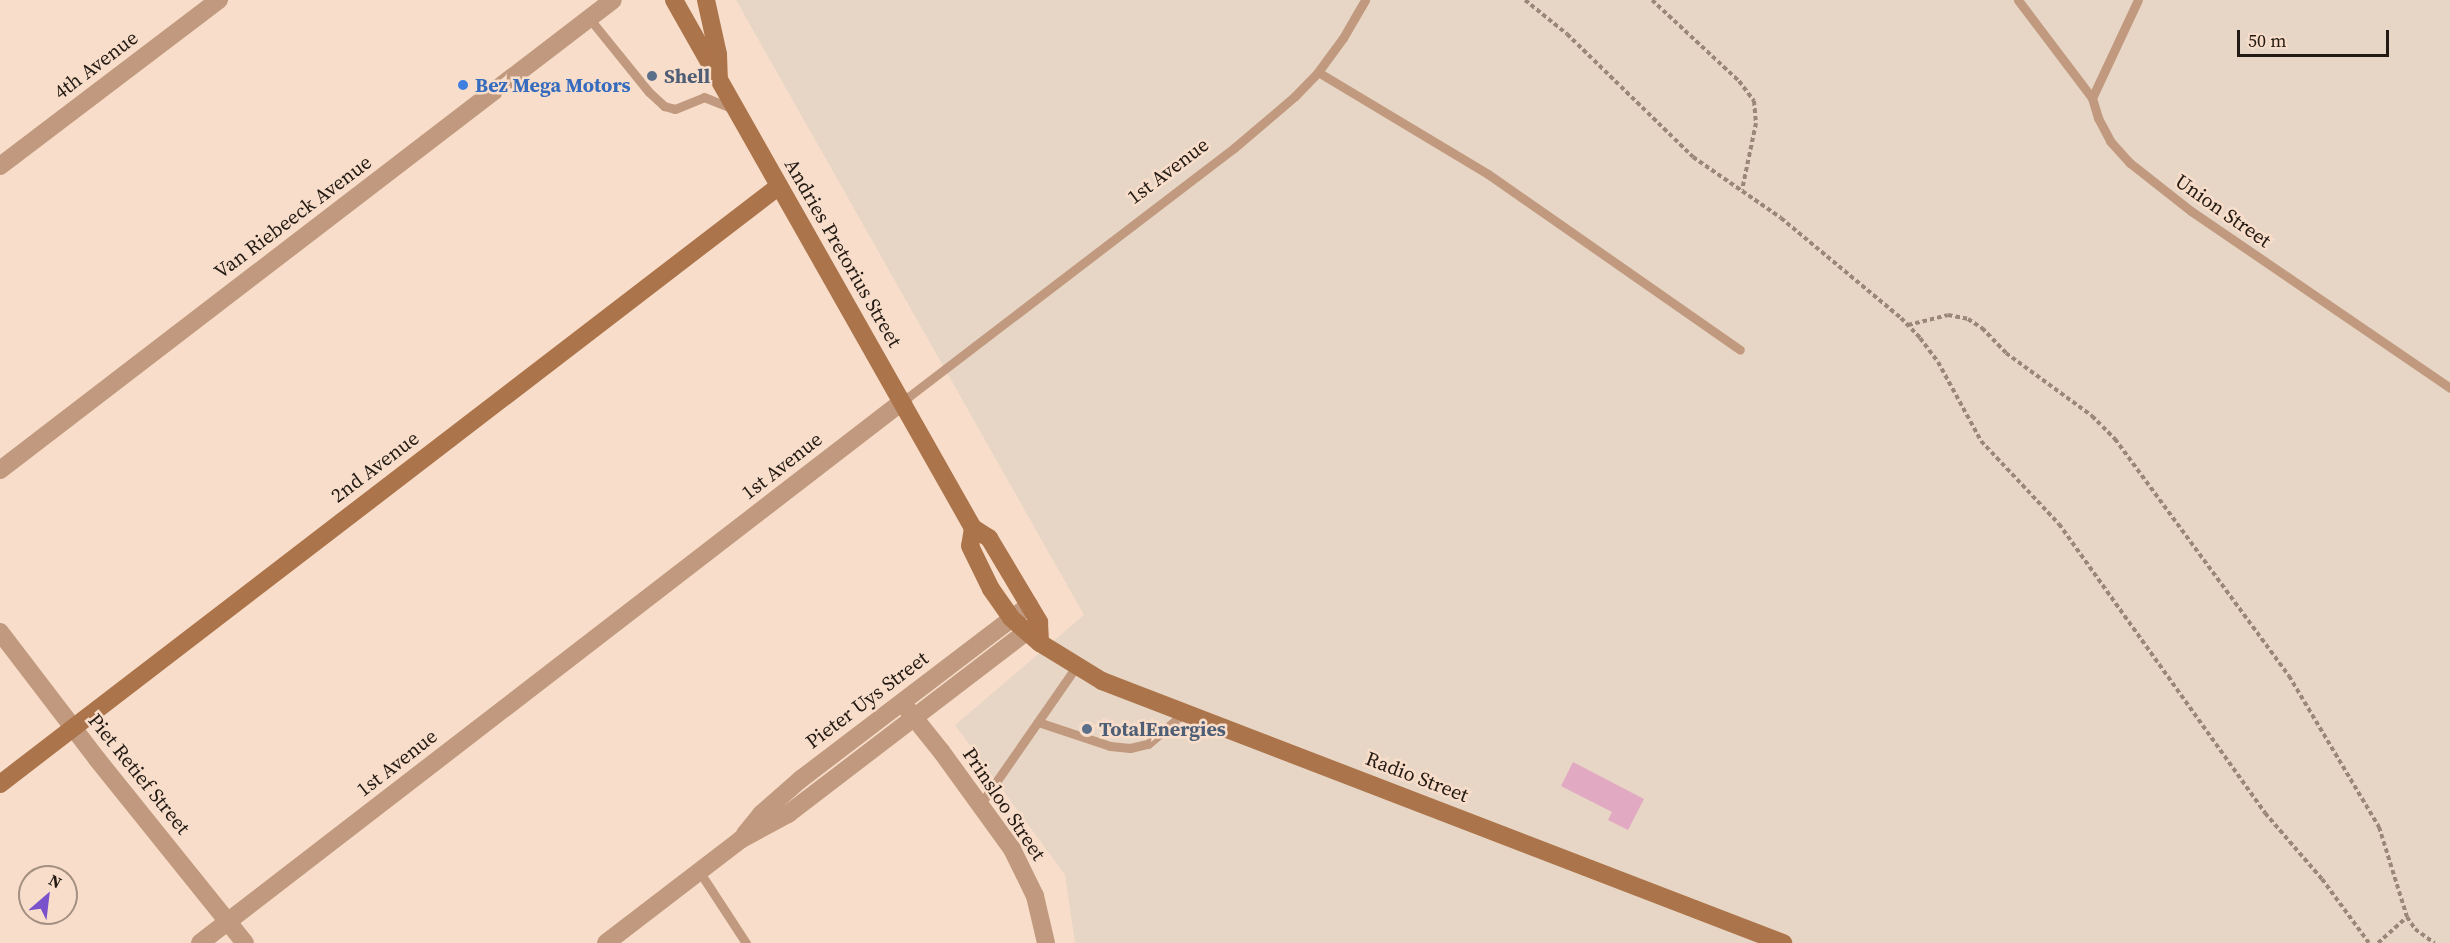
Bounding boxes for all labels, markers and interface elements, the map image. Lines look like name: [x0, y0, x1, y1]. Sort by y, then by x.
scale bar: [2240, 18, 2392, 56]
street label: 4th Avenue: [49, 26, 143, 104]
text: 50 m: [2248, 28, 2286, 53]
place label: Shell: [664, 64, 710, 88]
marker: Shell: [645, 69, 659, 83]
place label: Bez Mega Motors: [475, 73, 631, 97]
marker: Bez Mega Motors: [456, 78, 470, 92]
street label: 1st Avenue: [1123, 133, 1213, 209]
street label: Van Riebeeck Avenue: [210, 150, 376, 284]
street label: Andries Pretorius Street: [779, 155, 907, 351]
street label: Union Street: [2170, 169, 2276, 253]
street label: 2nd Avenue: [326, 426, 424, 508]
street label: 1st Avenue: [737, 427, 827, 505]
street label: Pieter Uys Street: [801, 646, 933, 754]
street label: Piet Retief Street: [83, 709, 195, 839]
place label: TotalEnergies: [1099, 717, 1226, 741]
marker: TotalEnergies: [1080, 722, 1094, 736]
street label: 1st Avenue: [352, 724, 442, 802]
street label: Prinsloo Street: [957, 743, 1051, 865]
street label: Radio Street: [1362, 746, 1472, 808]
north arrow: [18, 865, 78, 925]
text: N: [45, 868, 66, 893]

